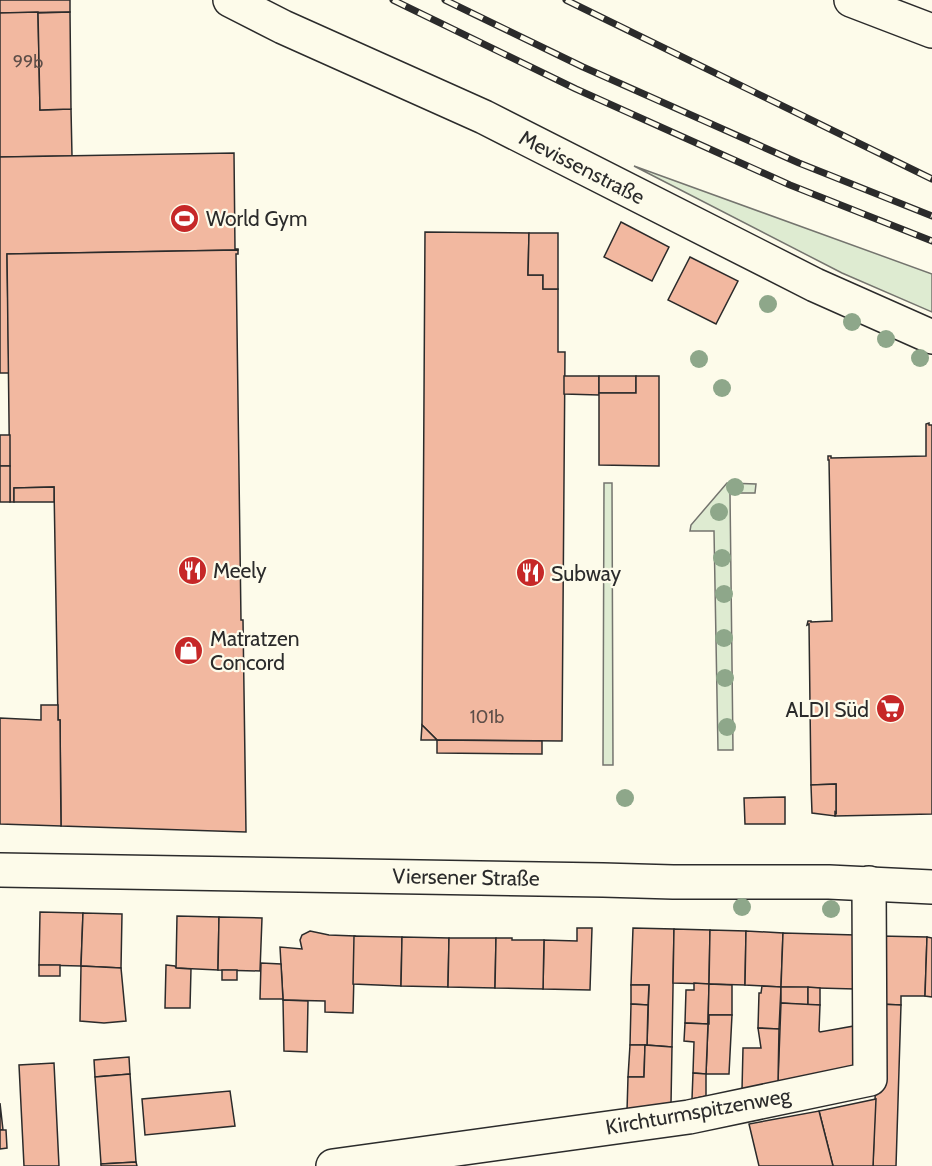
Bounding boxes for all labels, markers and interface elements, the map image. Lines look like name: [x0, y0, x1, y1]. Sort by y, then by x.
house number: 99b: [13, 51, 43, 73]
street label: Mevissenstraße: [515, 125, 649, 209]
sports icon: World Gym: [169, 202, 201, 234]
place label: World Gym: [206, 206, 307, 231]
restaurant icon: Meely: [176, 554, 208, 586]
restaurant icon: Subway: [514, 557, 546, 589]
place label: Meely: [213, 558, 267, 583]
place label: Subway: [551, 561, 621, 586]
place label: Matratzen Concord: [210, 626, 299, 675]
shop icon: Matratzen Concord: [173, 634, 205, 666]
supermarket icon: ALDI Süd: [874, 693, 906, 725]
place label: ALDI Süd: [785, 697, 869, 722]
house number: 101b: [470, 706, 504, 728]
street label: Viersener Straße: [392, 863, 540, 891]
street label: Kirchturmspitzenweg: [604, 1082, 793, 1140]

